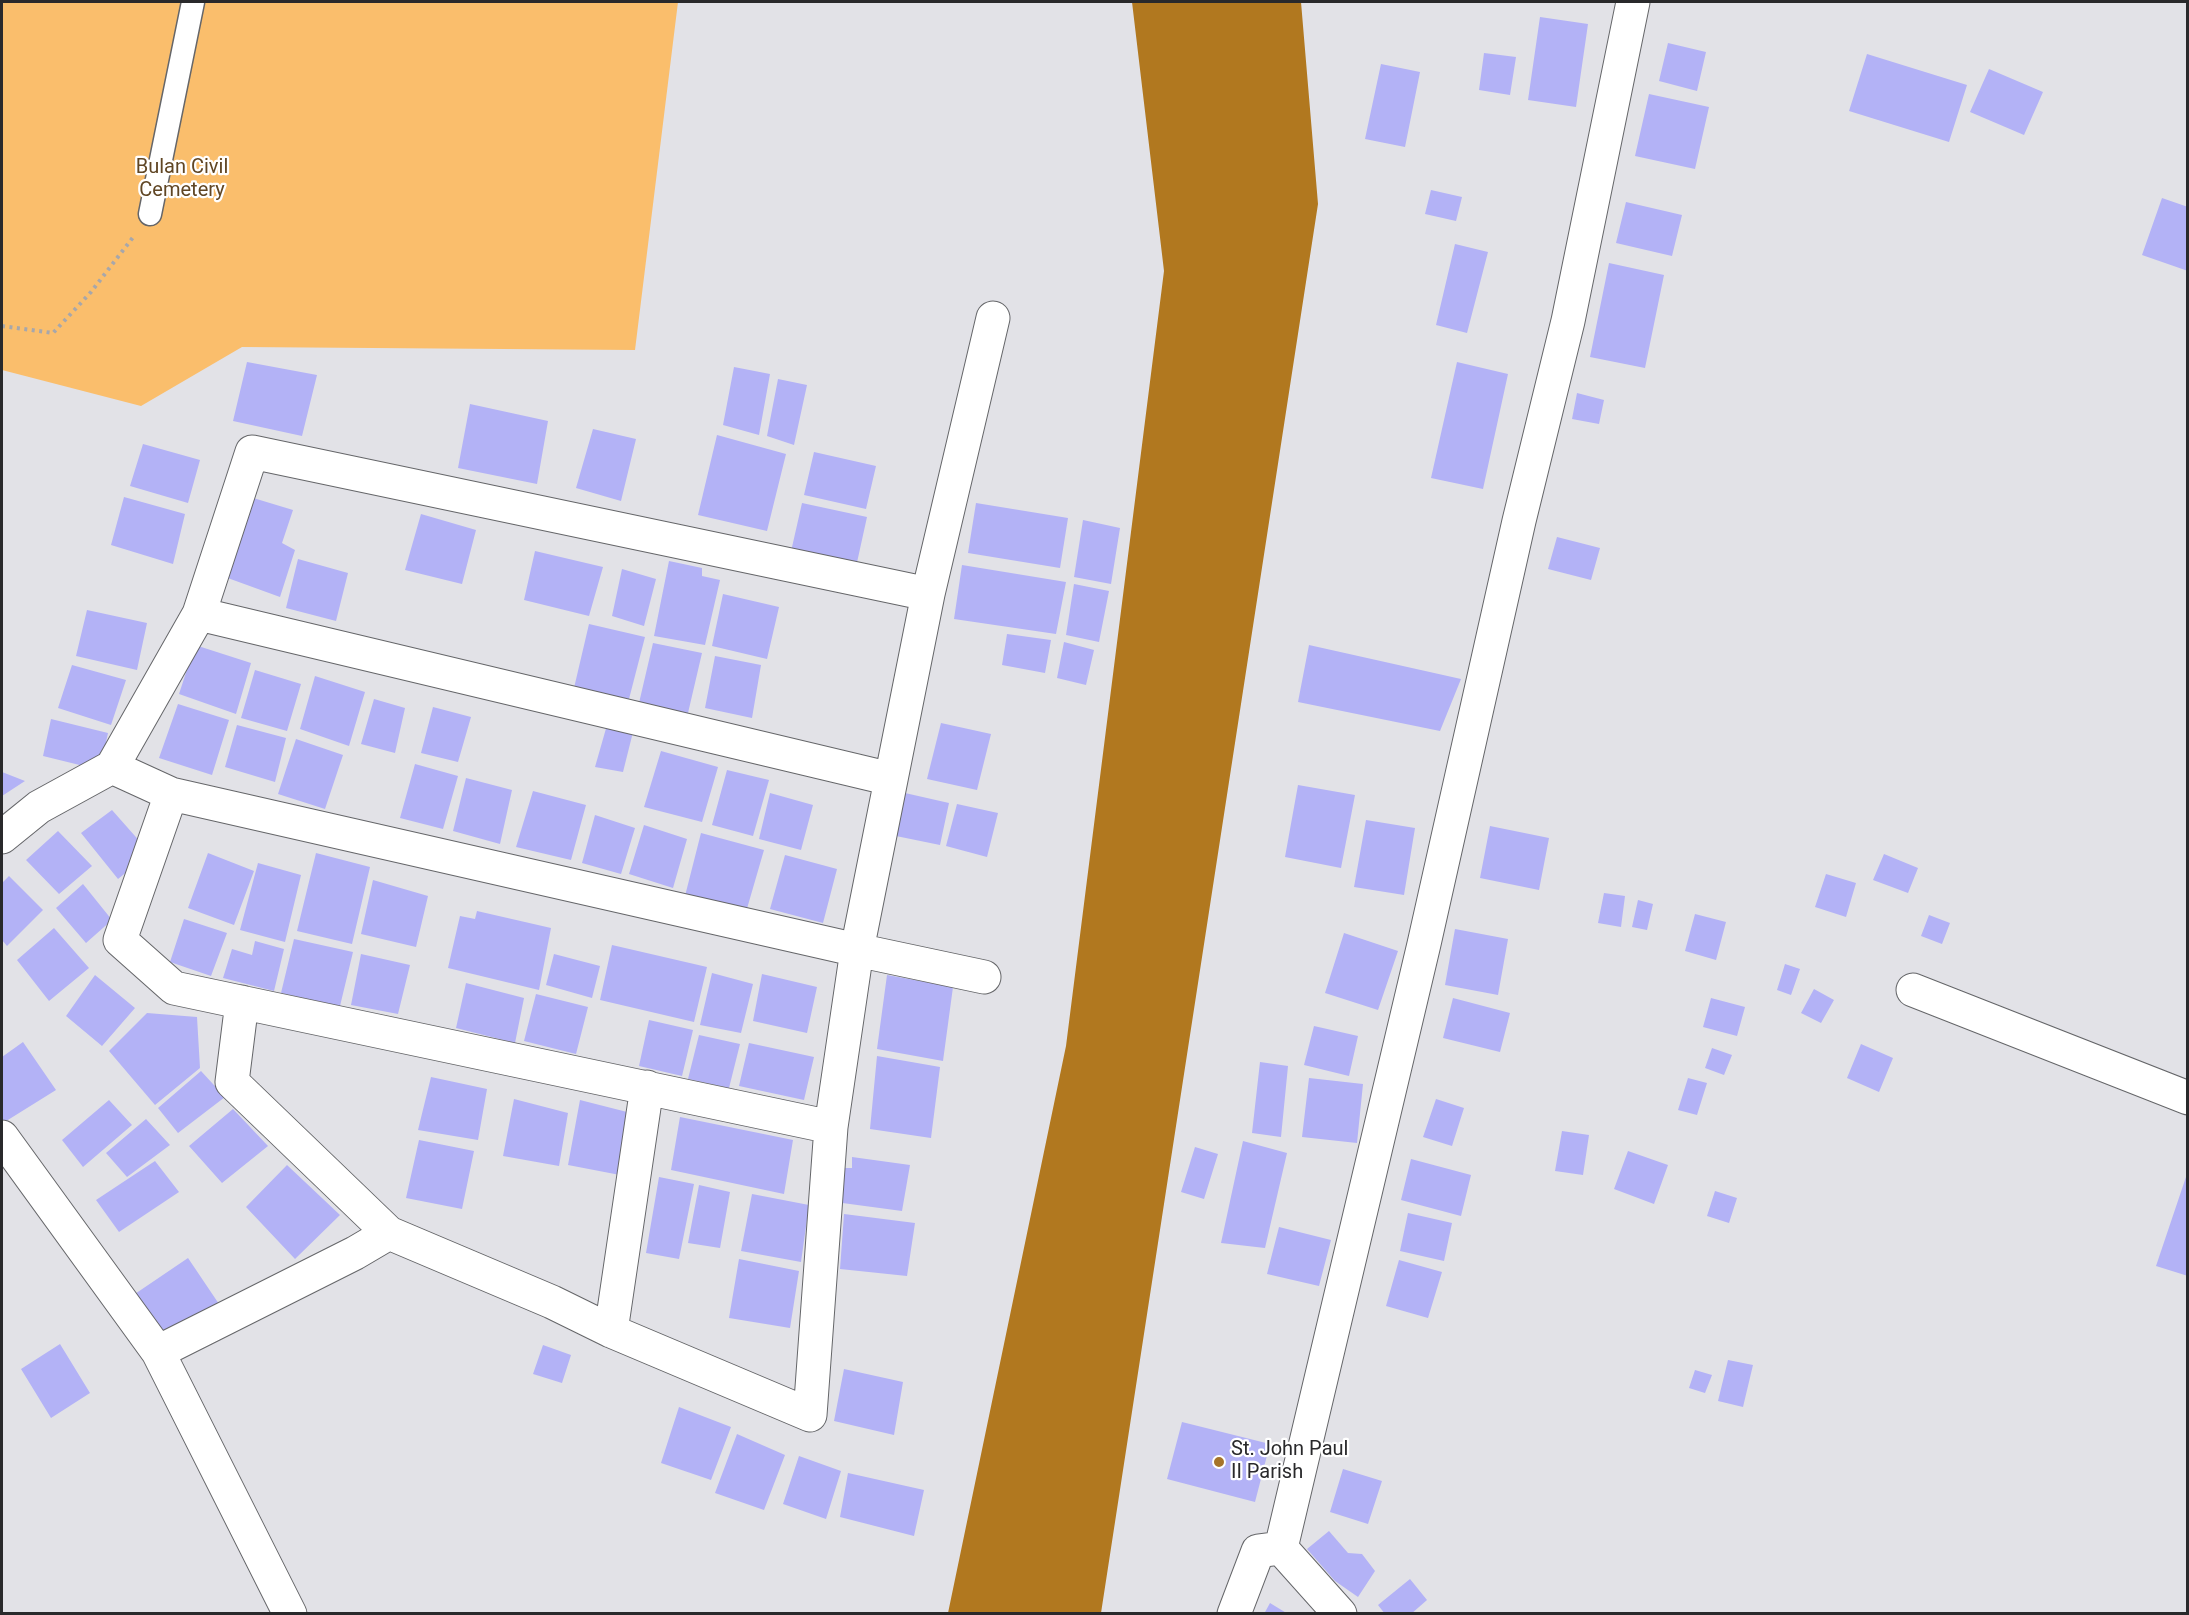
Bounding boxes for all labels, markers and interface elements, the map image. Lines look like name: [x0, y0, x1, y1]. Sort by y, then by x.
park label: Bulan Civil Cemetery: [136, 156, 228, 203]
place label: St. John Paul II Parish: [1231, 1438, 1348, 1485]
marker: St. John Paul II Parish: [1212, 1455, 1226, 1469]

